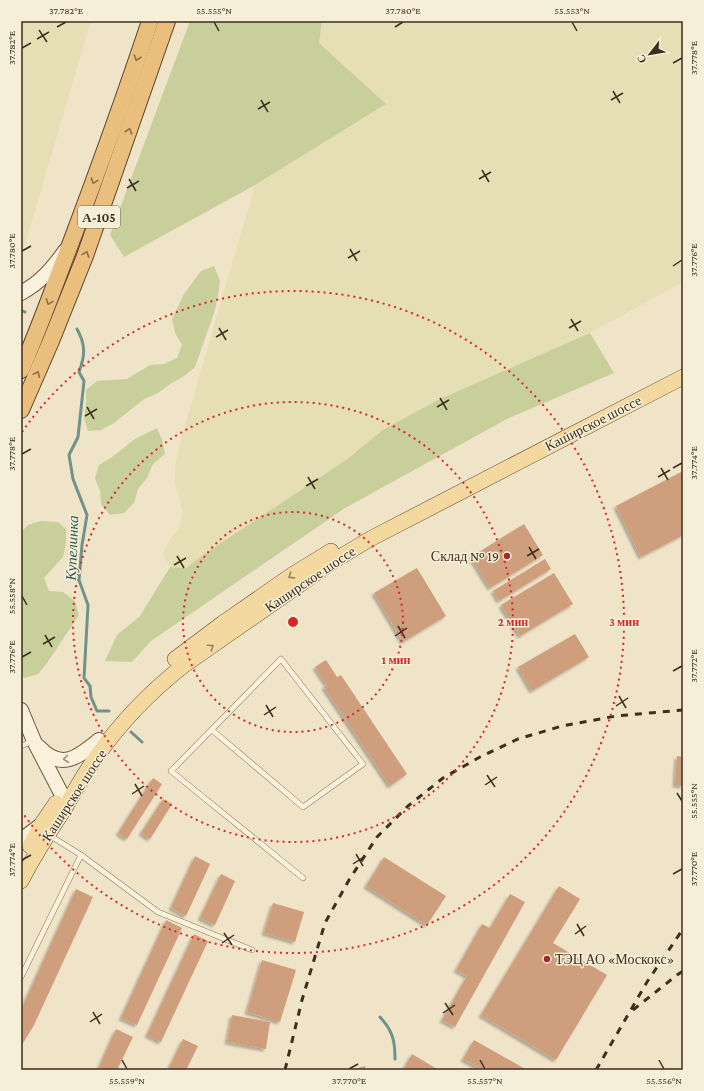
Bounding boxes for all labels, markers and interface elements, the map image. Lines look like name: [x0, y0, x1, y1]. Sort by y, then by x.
text: 37.782°E: [49, 5, 84, 16]
text: 55.555°N: [196, 5, 232, 16]
text: 37.780°E: [385, 5, 421, 16]
text: 55.553°N: [554, 5, 590, 16]
text: 37.782°E: [6, 30, 17, 65]
north arrow: [630, 34, 670, 74]
text: 37.778°E: [688, 40, 699, 75]
text: С: [634, 53, 649, 66]
one-way arrow: [134, 54, 142, 61]
one-way arrow: [124, 128, 133, 135]
one-way arrow: [91, 177, 99, 184]
road number: А-105: [78, 206, 120, 228]
text: 37.780°E: [6, 233, 17, 269]
text: 37.776°E: [688, 243, 699, 277]
one-way arrow: [81, 250, 89, 257]
one-way arrow: [45, 299, 53, 306]
one-way arrow: [32, 371, 40, 378]
street label: Каширское шоссе: [542, 392, 644, 454]
text: 37.778°E: [6, 436, 17, 471]
text: 37.774°E: [688, 446, 699, 480]
water label: Купелинка: [63, 515, 81, 582]
street label: Каширское шоссе: [262, 543, 358, 615]
place label: Склад № 19: [431, 548, 499, 564]
marker: Склад № 19: [502, 551, 512, 561]
one-way arrow: [288, 572, 295, 579]
text: 55.558°N: [6, 577, 17, 614]
centre of rings: [286, 615, 300, 629]
text: 2 мин: [498, 615, 528, 629]
text: 3 мин: [609, 615, 639, 629]
text: 37.776°E: [6, 640, 17, 674]
one-way arrow: [207, 644, 214, 652]
text: 37.772°E: [688, 649, 699, 683]
text: 1 мин: [382, 653, 410, 667]
street label: Каширское шоссе: [38, 746, 110, 844]
one-way arrow: [63, 754, 70, 763]
text: 55.555°N: [688, 783, 699, 819]
text: 37.774°E: [6, 843, 17, 877]
text: 37.770°E: [688, 851, 699, 886]
place label: ТЭЦ АО «Москокс»: [555, 951, 674, 967]
marker: ТЭЦ АО «Москокс»: [542, 954, 552, 964]
text: 55.559°N: [109, 1075, 145, 1086]
text: 37.770°E: [332, 1075, 367, 1086]
text: 55.557°N: [467, 1075, 503, 1086]
text: 55.556°N: [646, 1075, 682, 1086]

